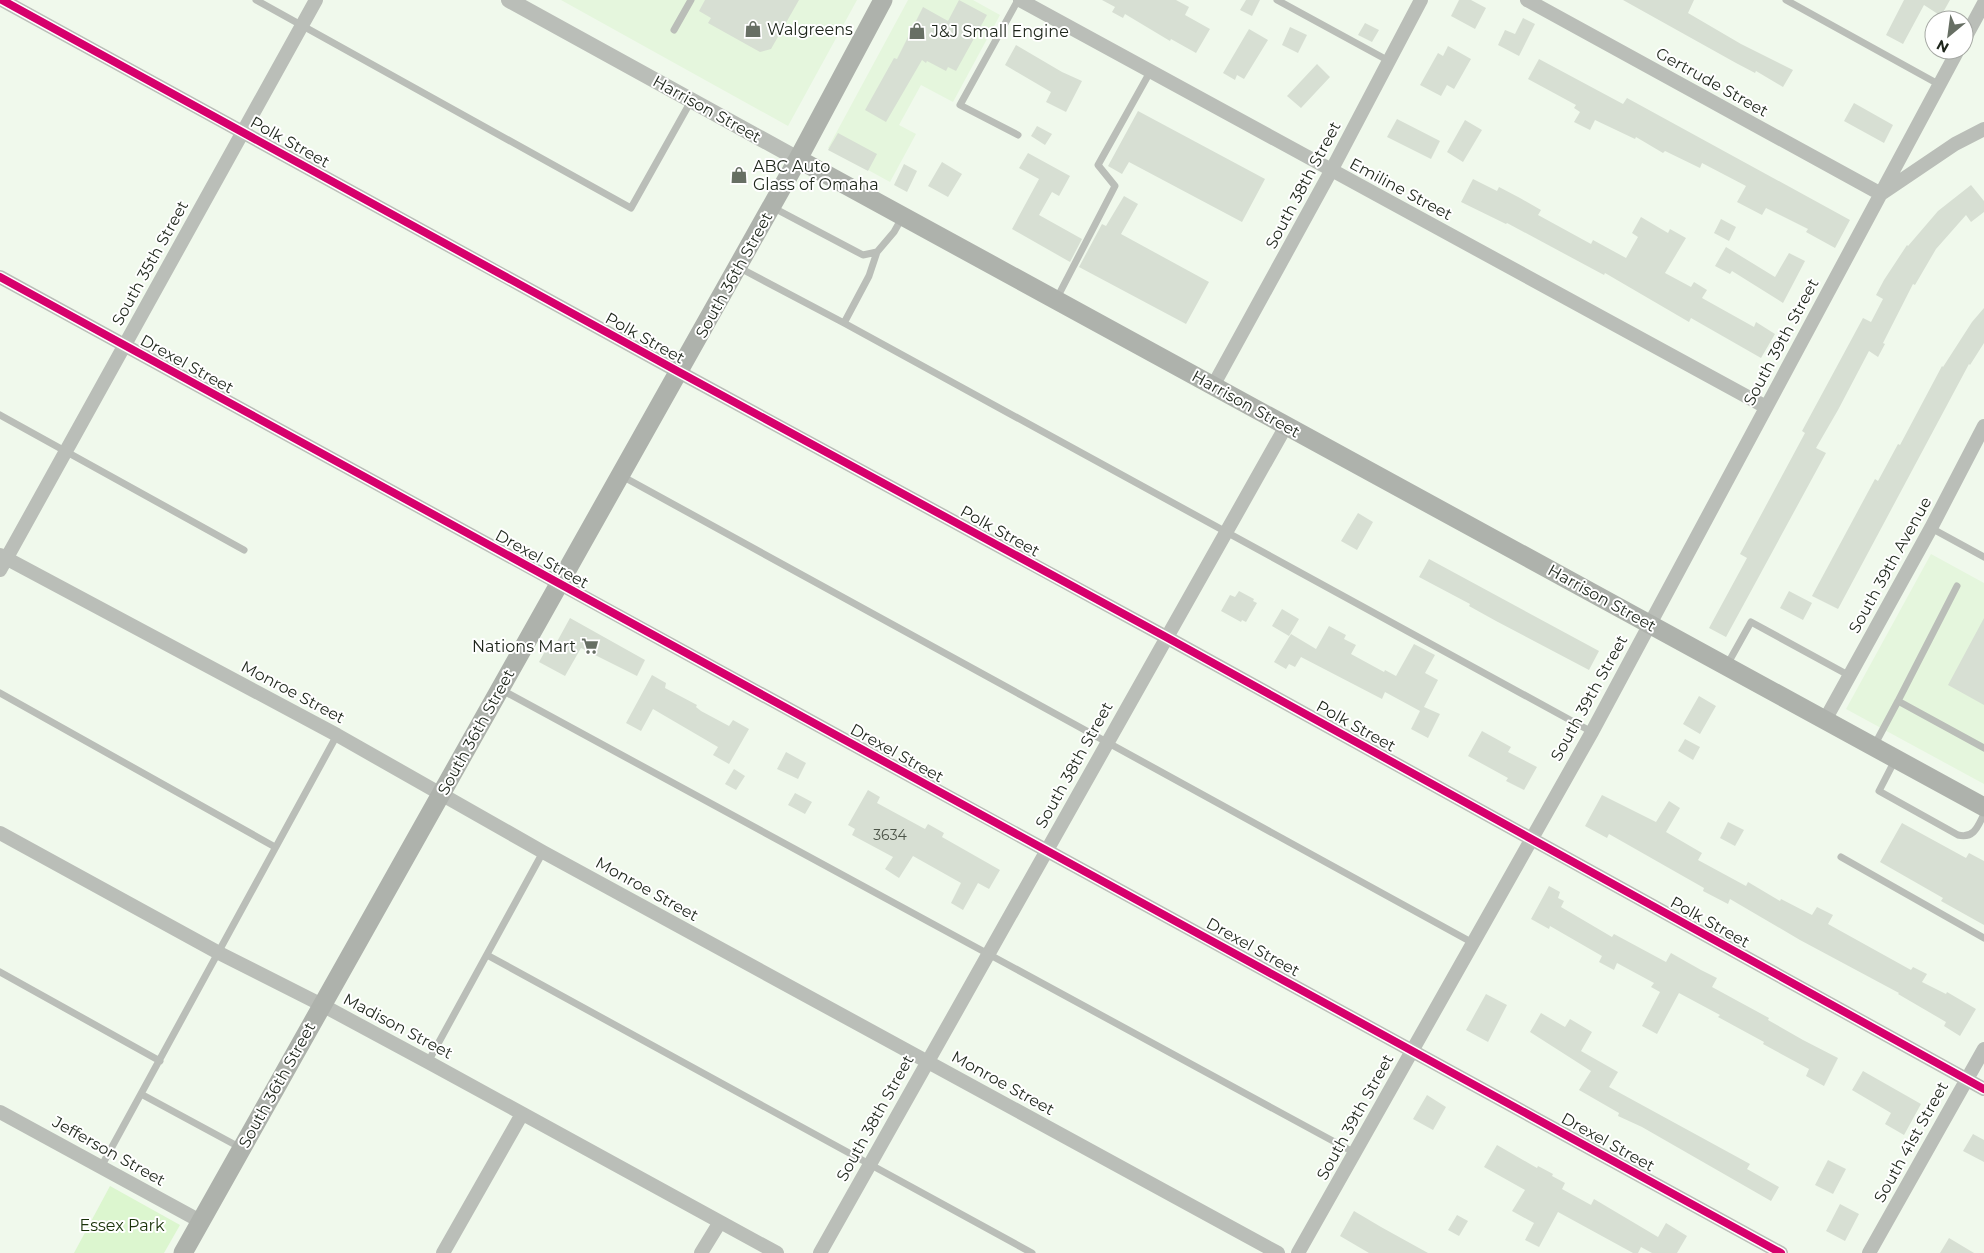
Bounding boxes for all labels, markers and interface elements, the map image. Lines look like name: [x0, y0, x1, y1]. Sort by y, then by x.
north arrow: [1924, 10, 1974, 60]
shop icon: Walgreens: [743, 19, 763, 39]
place label: Walgreens: [767, 20, 853, 39]
shop icon: J&J Small Engine: [907, 21, 927, 41]
place label: J&J Small Engine: [930, 22, 1069, 41]
text: N: [1933, 36, 1952, 57]
street label: Gertrude Street: [1653, 43, 1772, 121]
street label: Harrison Street: [650, 71, 765, 147]
street label: Polk Street: [247, 112, 333, 172]
street label: South 38th Street: [1261, 118, 1345, 252]
street label: Emiline Street: [1346, 154, 1456, 224]
place label: ABC Auto Glass of Omaha: [753, 157, 879, 194]
shop icon: ABC Auto Glass of Omaha: [729, 165, 749, 185]
street label: South 35th Street: [108, 197, 192, 329]
street label: South 36th Street: [692, 208, 777, 341]
street label: South 39th Street: [1740, 275, 1823, 409]
street label: Polk Street: [602, 308, 688, 368]
street label: Drexel Street: [137, 331, 237, 398]
street label: Harrison Street: [1189, 366, 1304, 442]
street label: South 39th Avenue: [1845, 494, 1935, 636]
street label: Polk Street: [957, 501, 1043, 561]
street label: Drexel Street: [492, 526, 592, 593]
street label: Harrison Street: [1545, 560, 1660, 636]
street label: South 39th Street: [1547, 631, 1632, 764]
supermarket icon: Nations Mart: [580, 636, 600, 656]
place label: Nations Mart: [472, 637, 577, 656]
street label: Monroe Street: [238, 657, 348, 728]
street label: South 36th Street: [434, 665, 519, 798]
street label: Polk Street: [1313, 696, 1399, 756]
street label: South 38th Street: [1031, 698, 1117, 831]
street label: Drexel Street: [847, 720, 947, 787]
house number: 3634: [873, 826, 908, 844]
street label: Monroe Street: [592, 853, 702, 925]
street label: Polk Street: [1667, 892, 1753, 952]
street label: Drexel Street: [1203, 914, 1303, 981]
street label: Madison Street: [340, 989, 456, 1063]
street label: South 36th Street: [235, 1018, 320, 1151]
street label: Monroe Street: [948, 1047, 1058, 1119]
street label: South 39th Street: [1313, 1050, 1398, 1183]
street label: South 38th Street: [832, 1051, 918, 1184]
street label: South 41st Street: [1870, 1078, 1952, 1206]
street label: Drexel Street: [1558, 1109, 1658, 1176]
street label: Jefferson Street: [49, 1112, 169, 1190]
park label: Essex Park: [80, 1216, 165, 1235]

